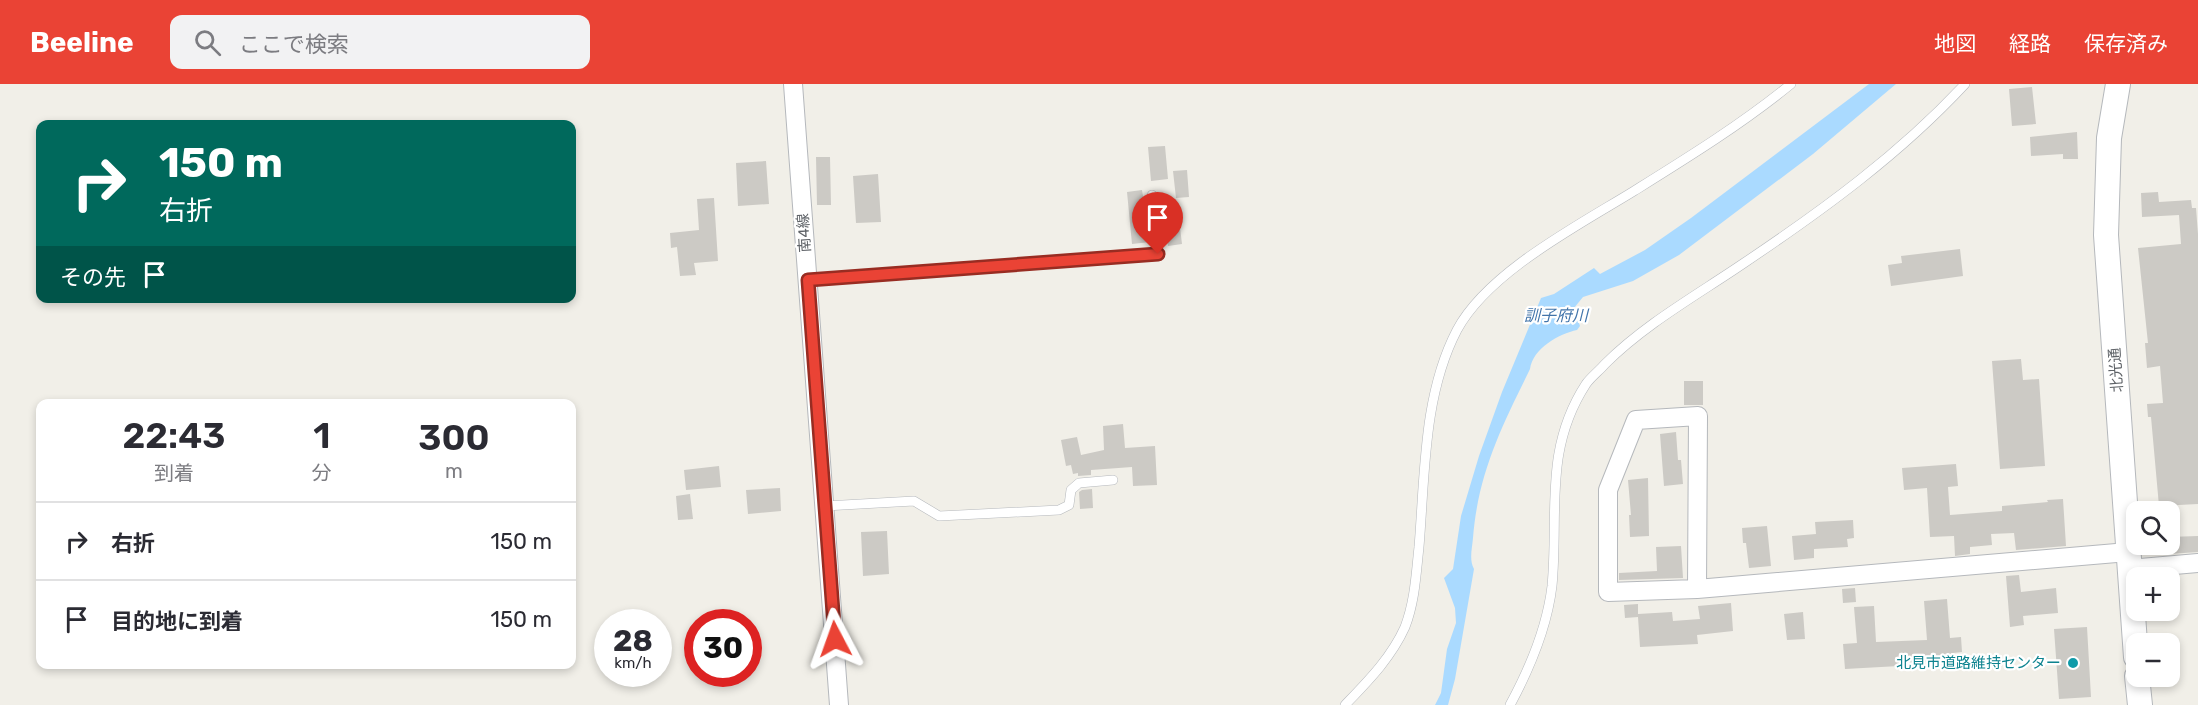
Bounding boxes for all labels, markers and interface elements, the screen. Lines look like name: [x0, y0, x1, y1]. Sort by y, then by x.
search box: [170, 15, 590, 69]
text: Beeline: [30, 26, 134, 59]
icon: search: [191, 26, 224, 59]
text: ここで検索: [239, 31, 349, 58]
text: 地図: [1934, 31, 1976, 56]
text: 経路: [2009, 31, 2051, 56]
text: 保存済み: [2084, 31, 2168, 56]
text: 150 m: [159, 138, 283, 188]
icon: right: [60, 144, 138, 222]
pin: [1132, 192, 1183, 254]
text: 右折: [159, 195, 213, 227]
icon: arrive: [1141, 201, 1174, 234]
street label: 南4線: [794, 213, 814, 253]
icon: arrive: [138, 258, 171, 291]
text: その先: [60, 264, 126, 291]
water label: 訓子府川: [1524, 306, 1590, 325]
street label: 北光通: [2105, 347, 2127, 393]
text: 22:43: [122, 414, 225, 457]
text: 1: [313, 414, 330, 457]
text: 300: [418, 416, 490, 459]
text: m: [445, 459, 463, 483]
text: 到着: [154, 461, 194, 485]
text: 分: [312, 461, 332, 485]
map controls: [2126, 501, 2180, 687]
button: search: [2126, 501, 2180, 555]
icon: right: [60, 525, 93, 558]
text: 150 m: [491, 528, 552, 555]
text: 右折: [111, 530, 155, 557]
button: +: [2126, 567, 2180, 621]
icon: arrive: [60, 603, 93, 636]
text: 150 m: [491, 606, 552, 633]
position arrow: [803, 607, 867, 671]
text: 目的地に到着: [111, 608, 243, 635]
speed limit sign: 30: [684, 609, 762, 687]
text: 28: [613, 623, 653, 659]
button: −: [2126, 633, 2180, 687]
text: km/h: [614, 654, 652, 672]
place label: 北見市道路維持センター: [1896, 654, 2061, 672]
marker: 北見市道路維持センター: [2066, 656, 2080, 670]

